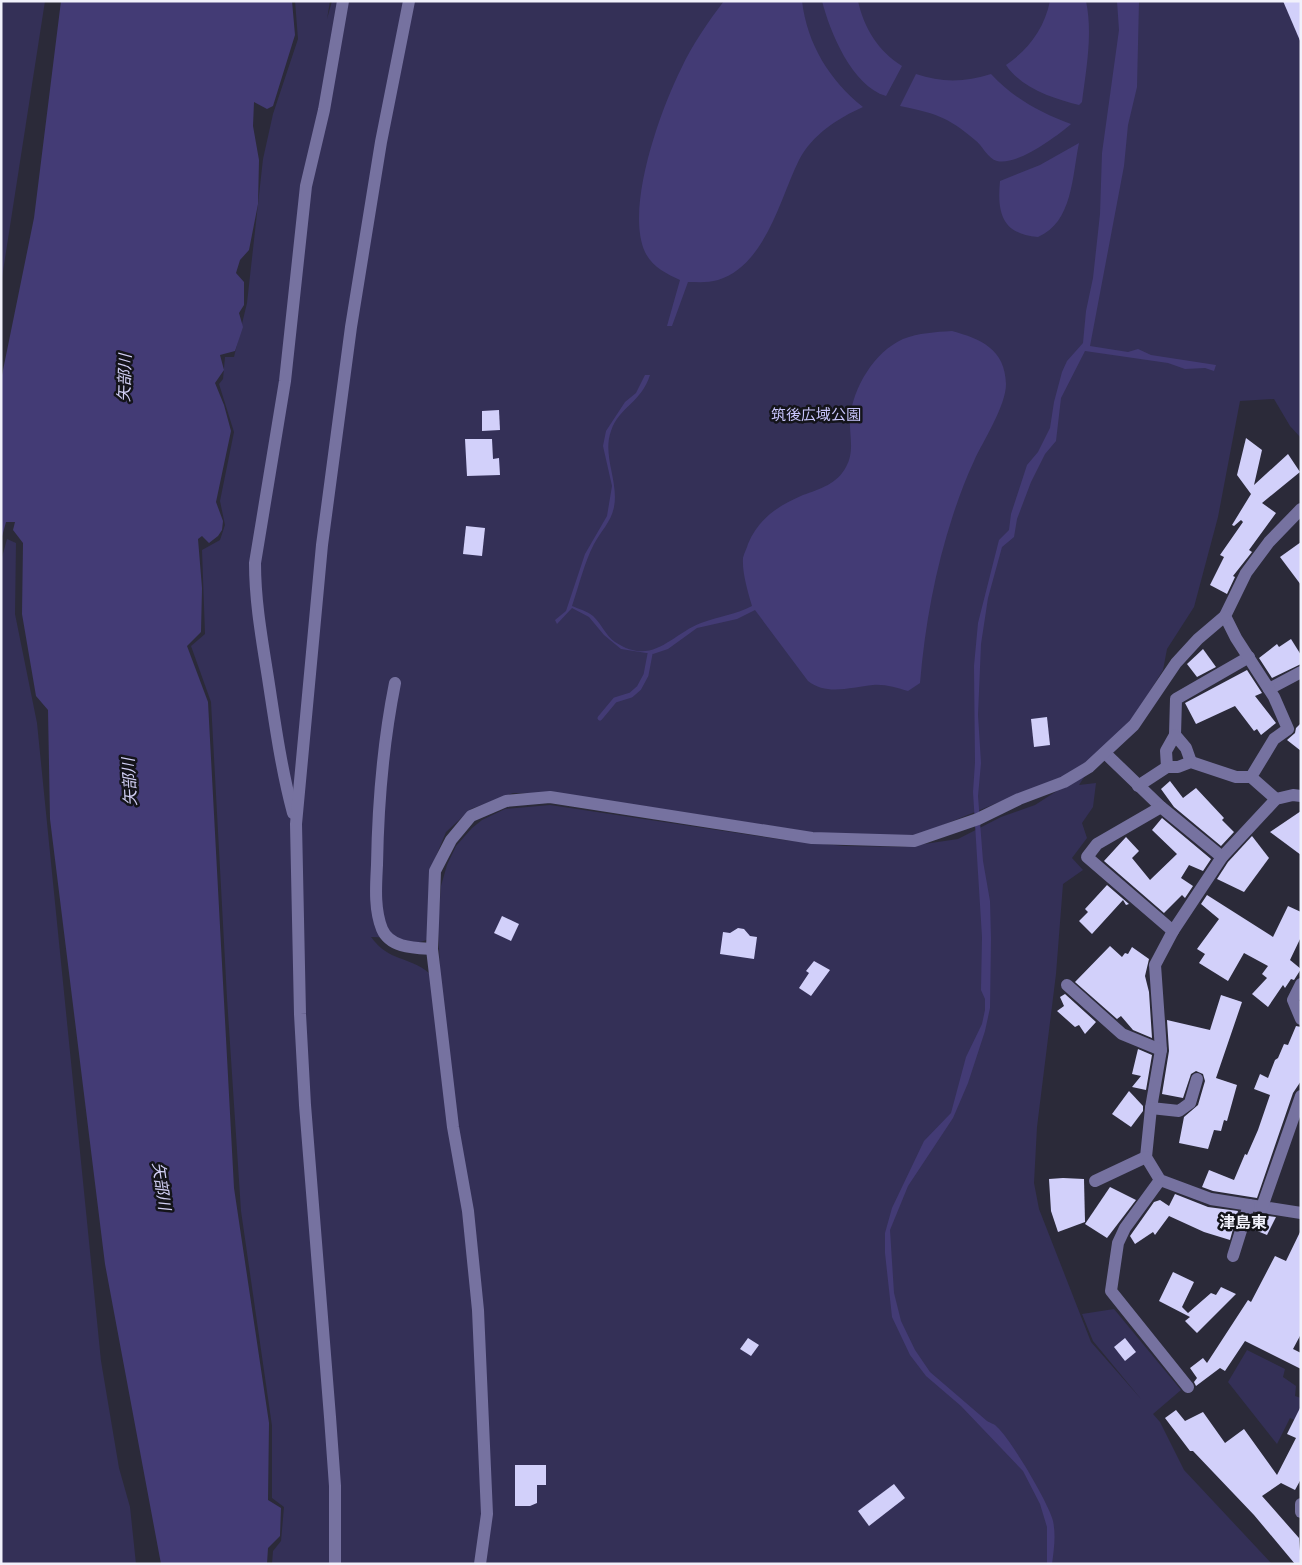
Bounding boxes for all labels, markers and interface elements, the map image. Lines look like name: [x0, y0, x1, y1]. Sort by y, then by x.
water label: 矢部川: [115, 352, 134, 402]
park label: 筑後広域公園: [771, 406, 861, 423]
water label: 矢部川: [120, 756, 139, 806]
water label: 矢部川: [150, 1161, 174, 1213]
district label: 津島東: [1219, 1214, 1267, 1231]

